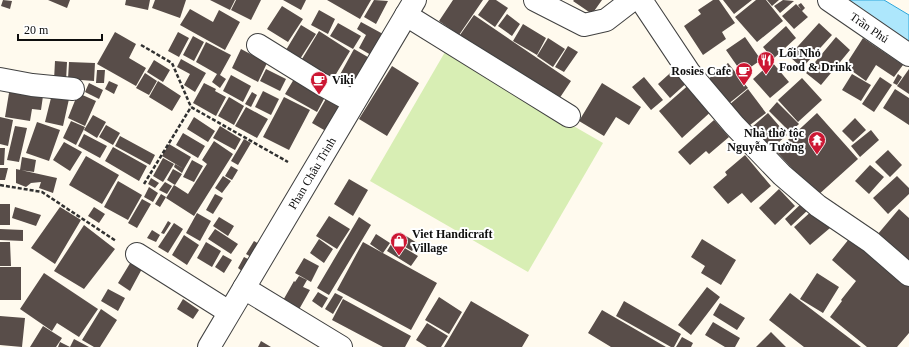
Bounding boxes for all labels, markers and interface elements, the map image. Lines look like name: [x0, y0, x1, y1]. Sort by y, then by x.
street label: Trần Phú: [847, 10, 891, 46]
scale bar: [18, 16, 102, 42]
text: 20 m: [24, 23, 49, 37]
place label: Lối Nhỏ Food & Drink: [779, 46, 852, 74]
restaurant icon: Lối Nhỏ Food & Drink: [756, 50, 776, 75]
cafe icon: Rosies Cafe: [734, 61, 754, 86]
place label: Rosies Cafe: [671, 64, 732, 78]
cafe icon: Viki: [309, 70, 329, 95]
place label: Viki: [332, 73, 354, 87]
place label: Nhà thờ tộc Nguyễn Tường: [727, 126, 805, 154]
temple icon: Nhà thờ tộc Nguyễn Tường: [807, 130, 827, 155]
street label: Phan Châu Trinh: [285, 135, 339, 212]
place label: Viet Handicraft Village: [412, 227, 493, 255]
shop icon: Viet Handicraft Village: [389, 231, 409, 256]

